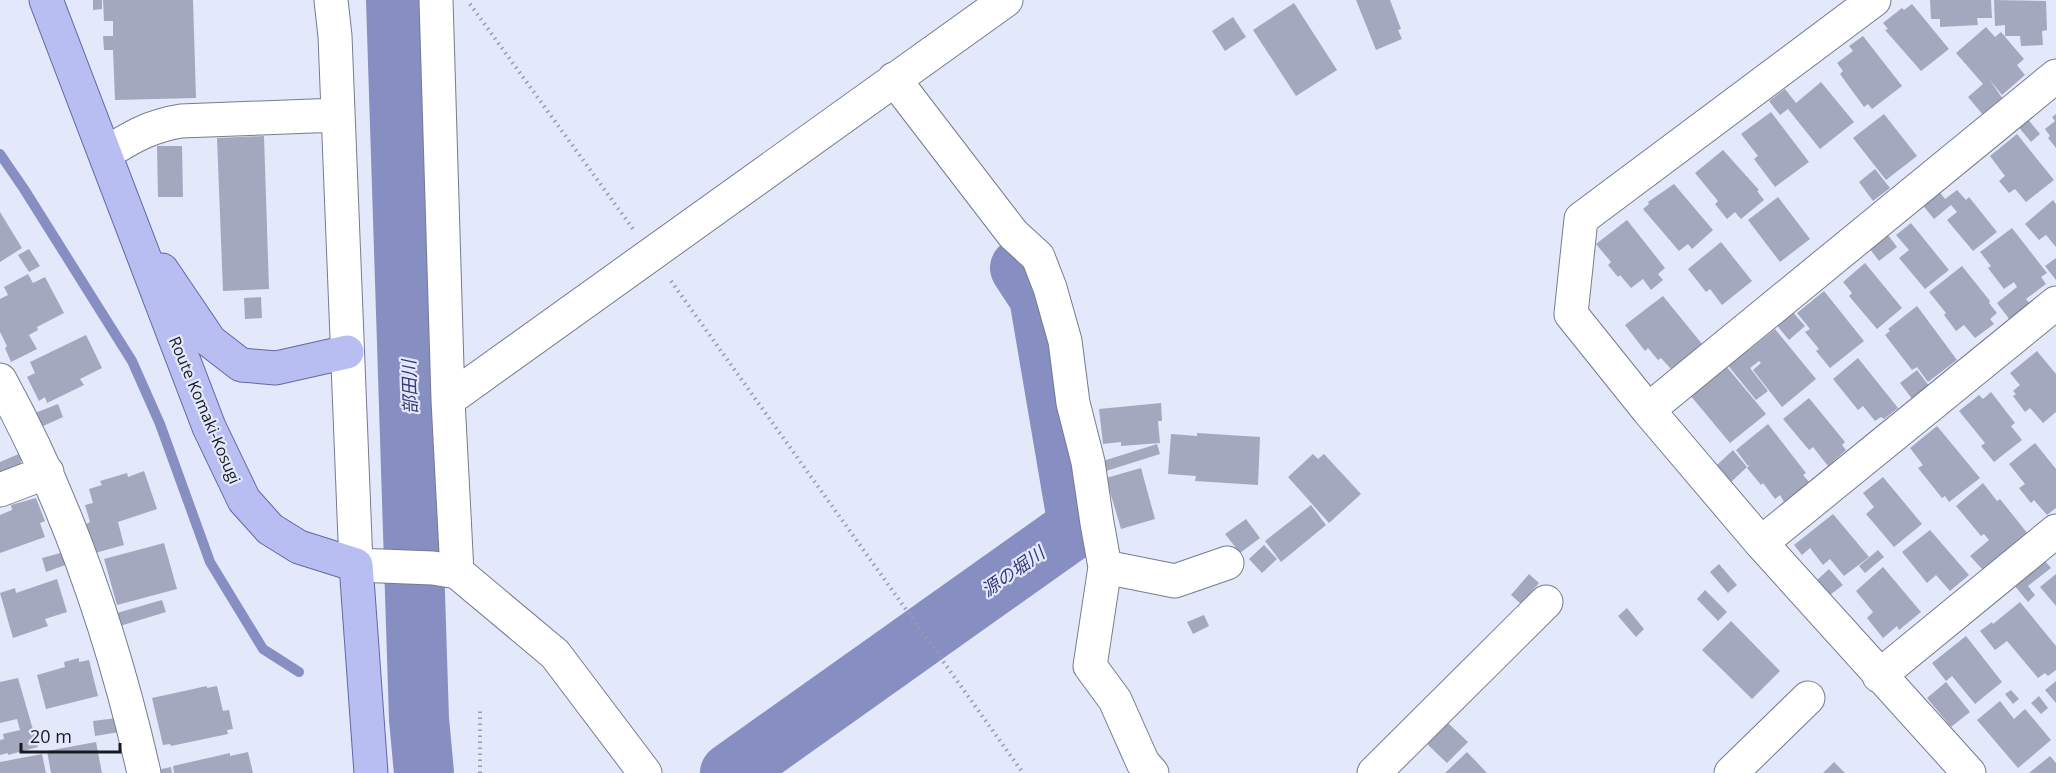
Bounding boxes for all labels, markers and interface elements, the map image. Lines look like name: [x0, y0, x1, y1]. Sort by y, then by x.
street label: Route Komaki-Kosugi: [164, 333, 246, 487]
water label: 部田川: [396, 358, 422, 414]
water label: 源の堀川: [976, 540, 1050, 602]
scale bar: [21, 716, 120, 754]
text: 20 m: [30, 724, 72, 748]

